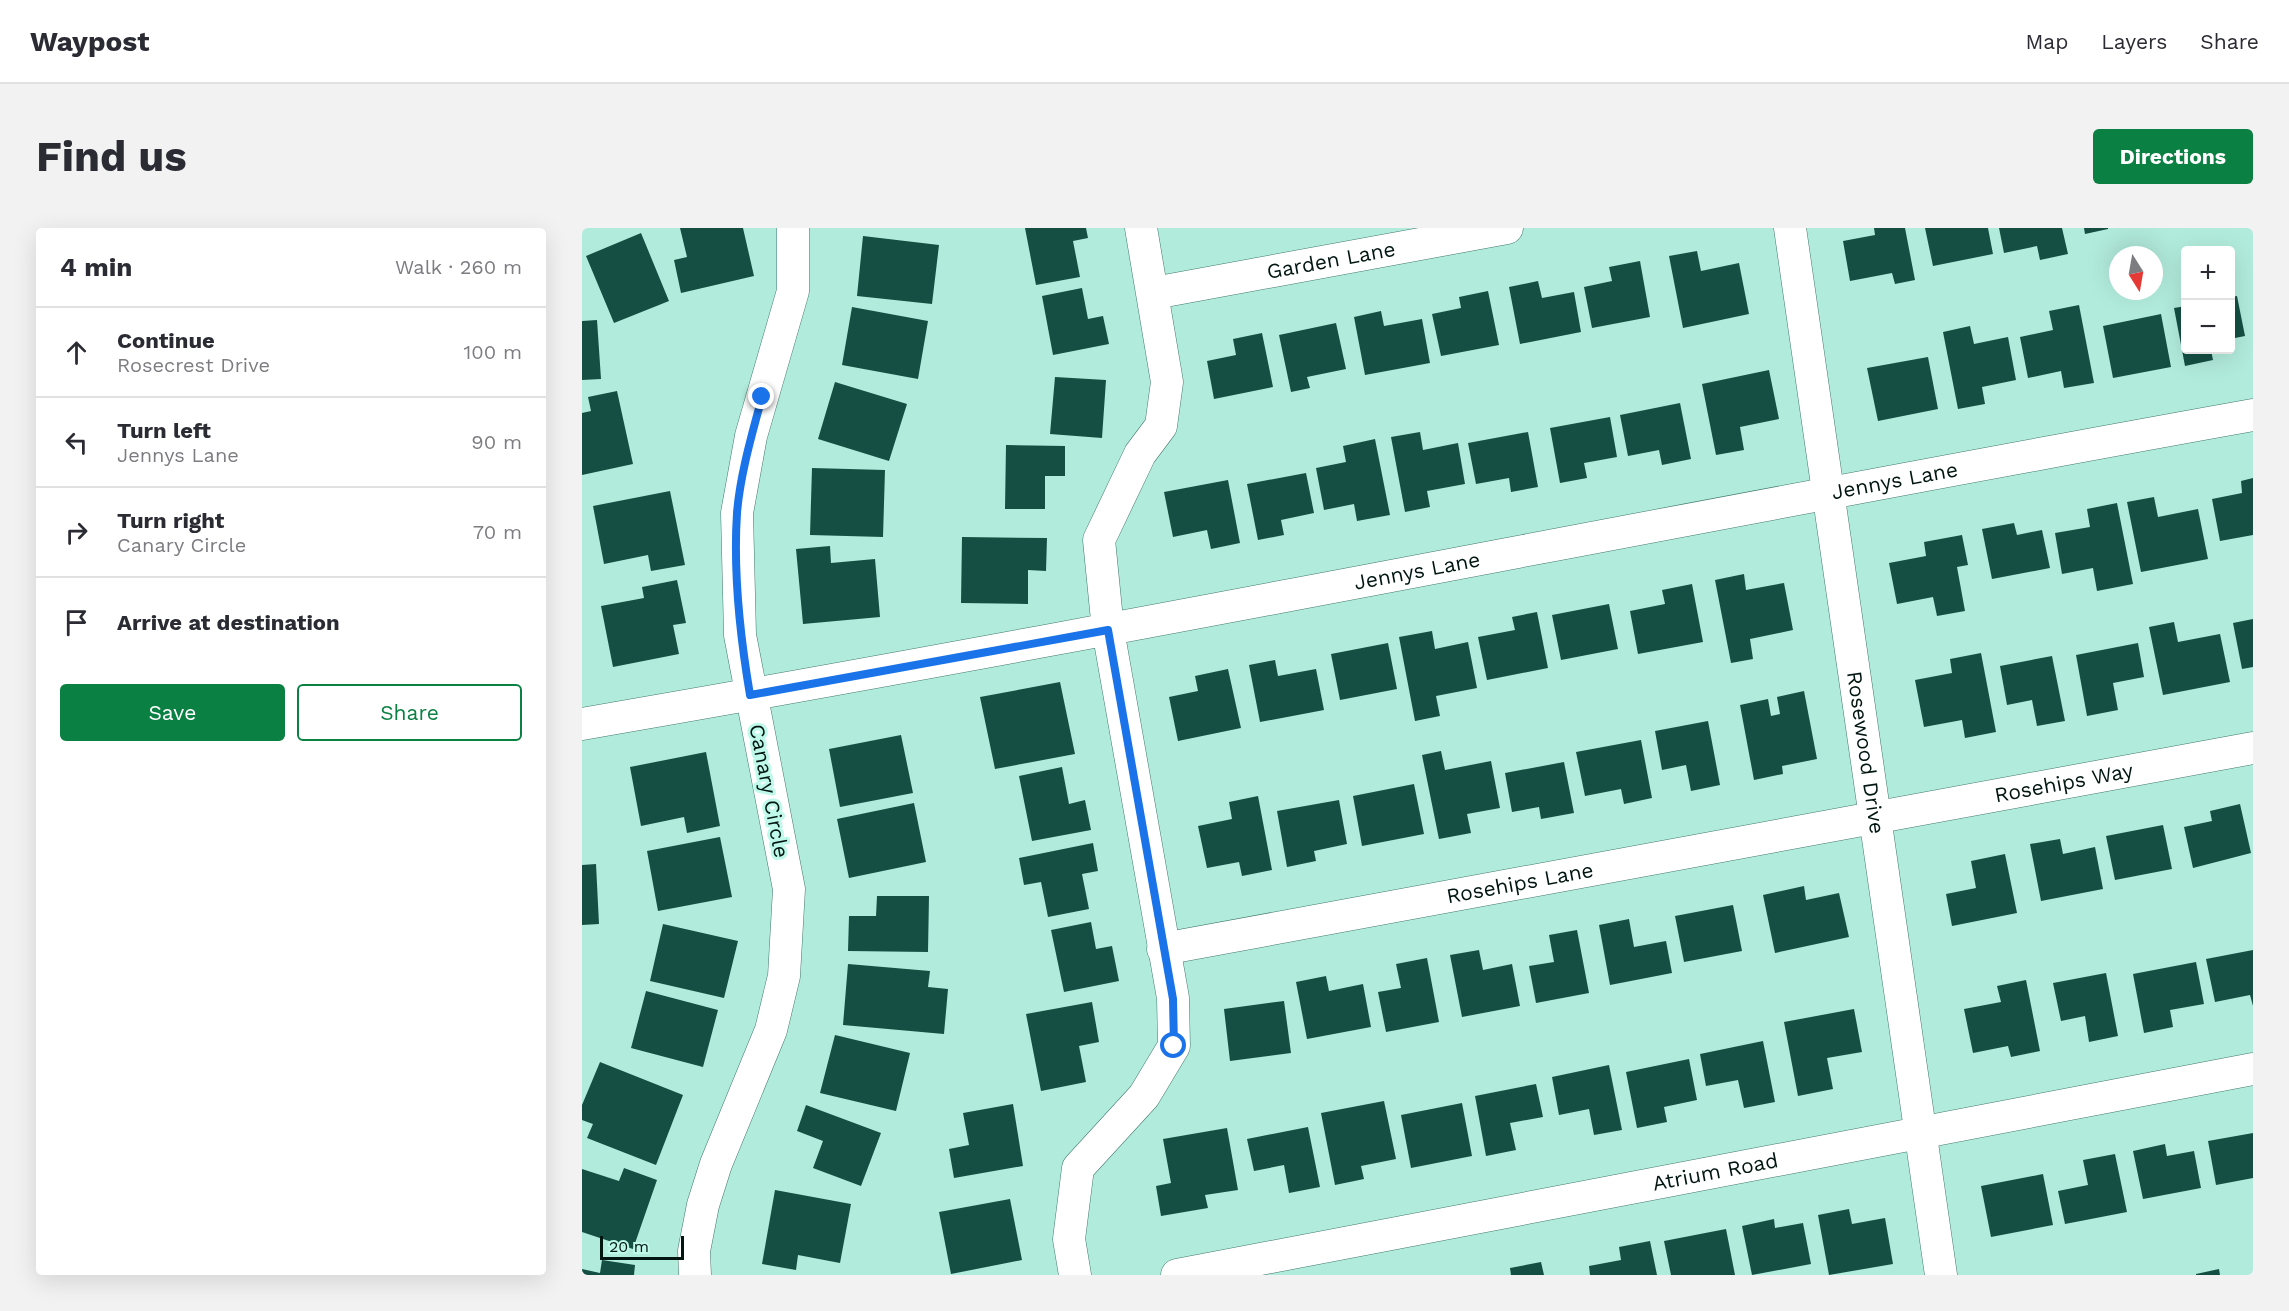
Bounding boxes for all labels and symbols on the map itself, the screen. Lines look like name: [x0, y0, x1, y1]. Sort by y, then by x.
street label: Garden Lane: [1265, 236, 1397, 284]
north arrow: [2109, 246, 2163, 300]
route end: [748, 383, 774, 409]
street label: Jennys Lane: [1829, 456, 1960, 504]
street label: Jennys Lane: [1352, 546, 1482, 595]
street label: Rosewood Drive: [1842, 669, 1890, 836]
street label: Canary Circle: [744, 722, 795, 860]
street label: Rosehips Way: [1992, 757, 2135, 807]
street label: Rosehips Lane: [1444, 857, 1595, 908]
route start: [1160, 1032, 1186, 1058]
street label: Atrium Road: [1650, 1147, 1780, 1196]
scale bar: [600, 1233, 684, 1260]

